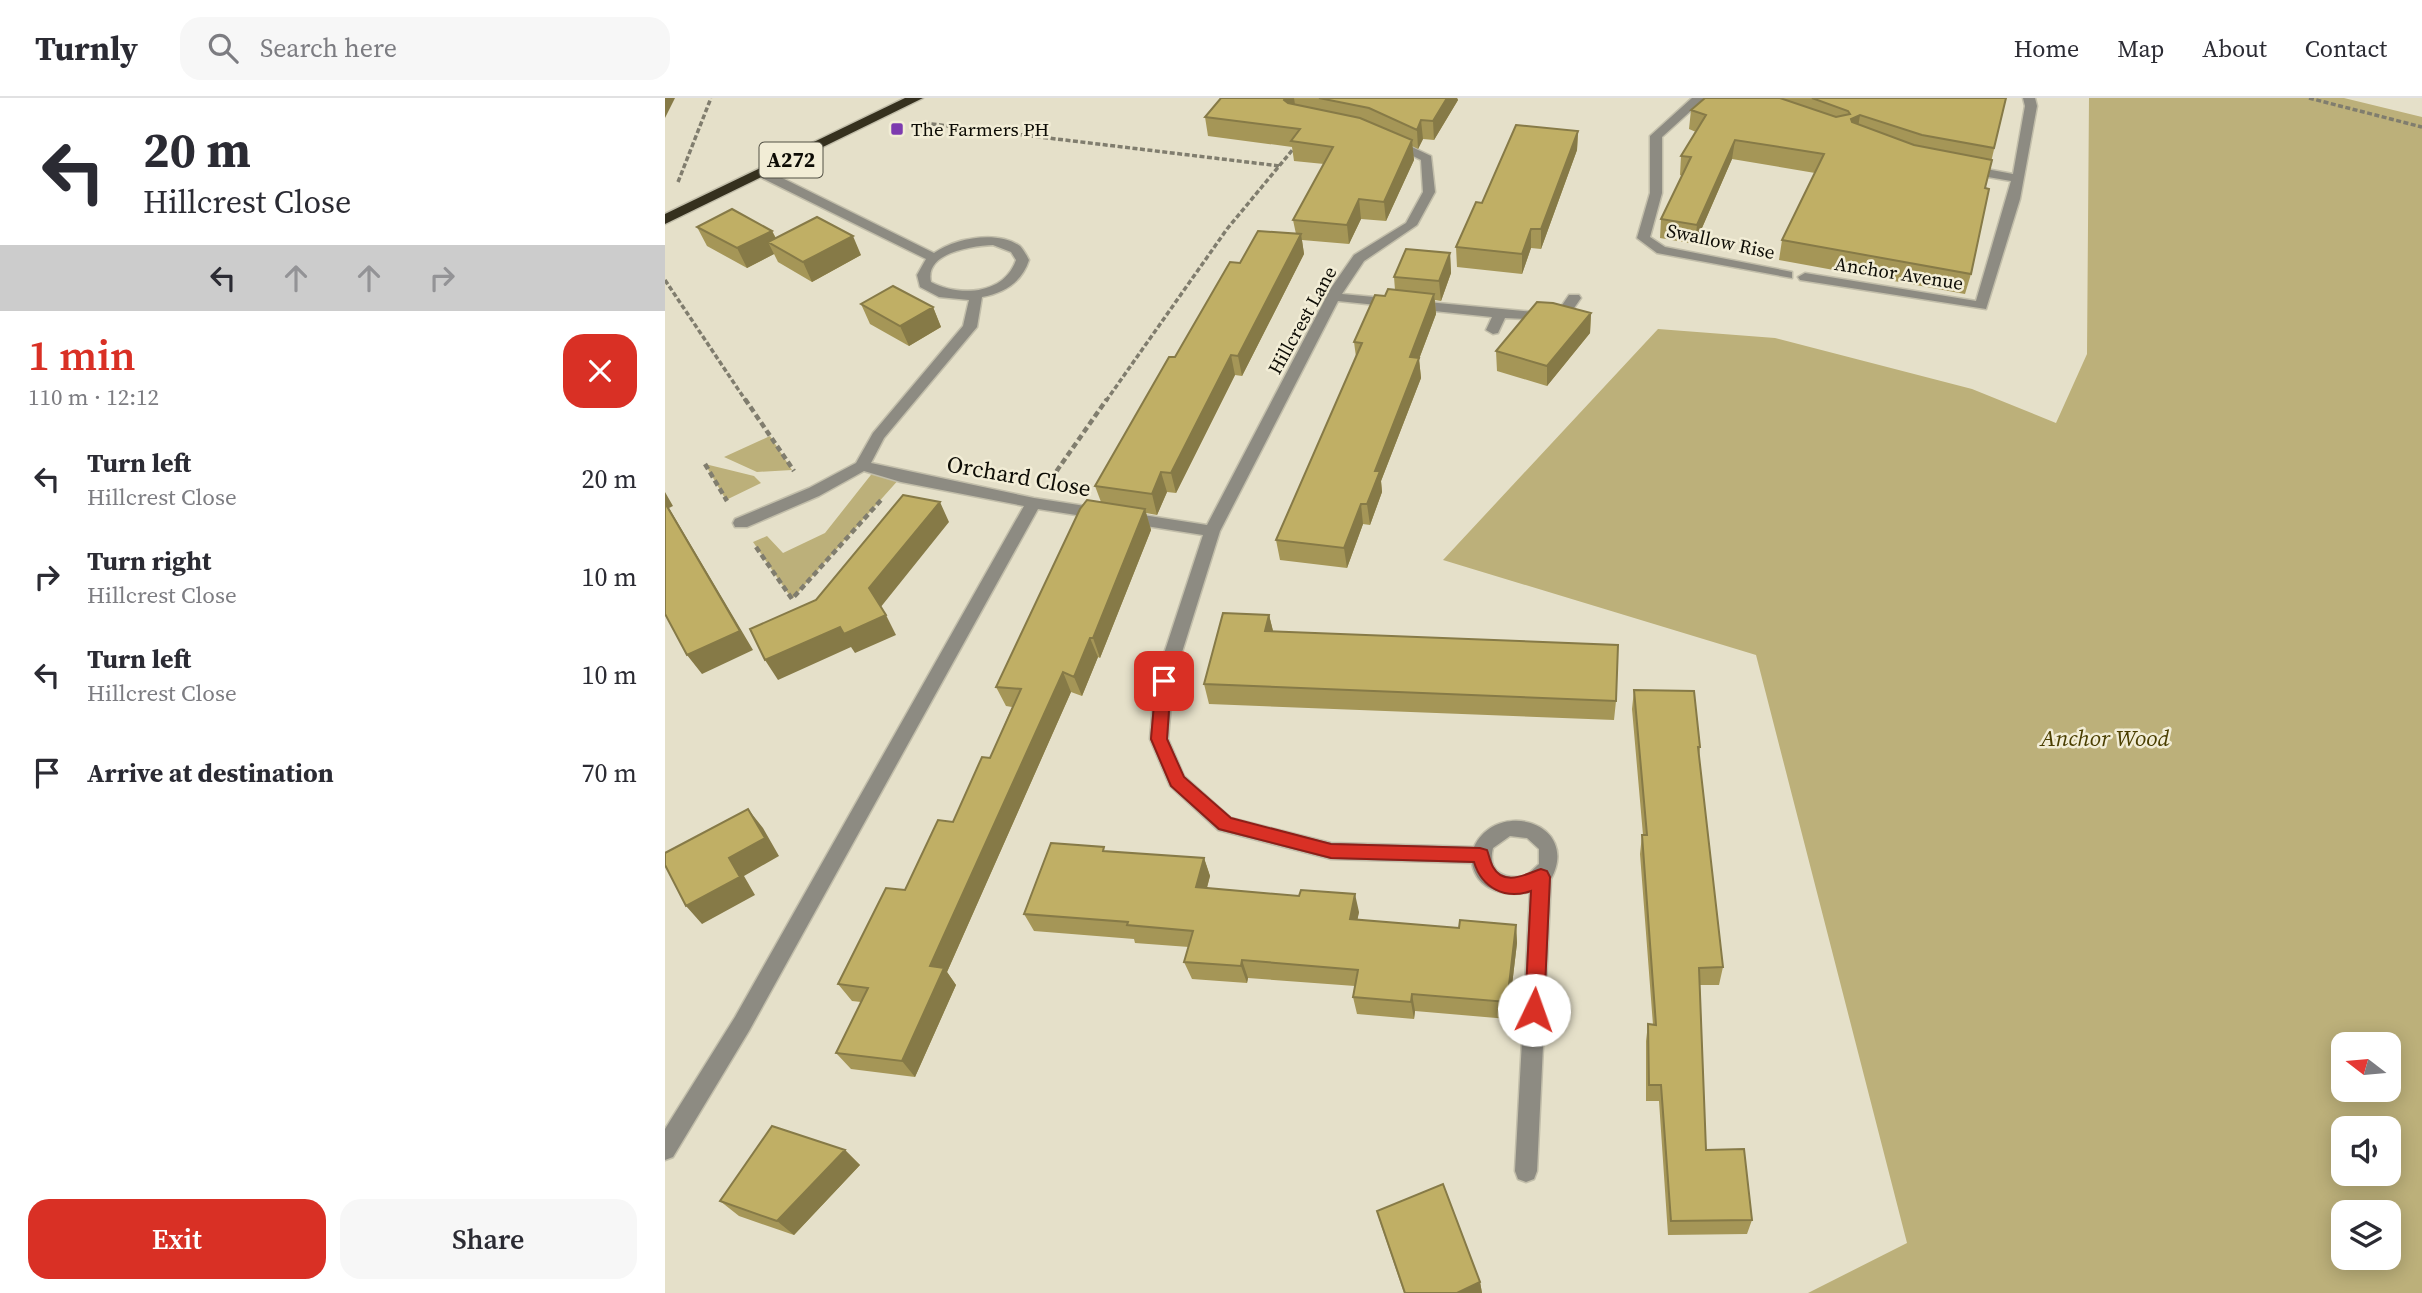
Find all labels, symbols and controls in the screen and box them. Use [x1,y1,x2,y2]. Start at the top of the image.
search box [180,17,670,80]
text: Turnly [35,26,138,71]
icon: search [204,29,242,67]
text: Search here [260,30,397,66]
text: Home [2014,32,2079,65]
text: Map [2117,32,2164,65]
text: About [2202,32,2267,65]
text: Contact [2305,32,2387,65]
text: 20 m [143,116,251,183]
place label: The Farmers PH [911,116,1049,142]
marker: The Farmers PH [889,121,905,137]
icon: left [28,126,119,217]
road number: A272 [759,142,823,178]
text: Hillcrest Close [143,180,351,224]
street label: Swallow Rise [1665,217,1777,265]
street label: Anchor Avenue [1833,250,1965,296]
icon: left [204,259,242,297]
icon: ahead [277,259,315,297]
icon: ahead [350,259,388,297]
icon: right [423,259,461,297]
street label: Hillcrest Lane [1262,261,1342,379]
text: 1 min [28,326,136,384]
button: close [563,334,637,408]
text: 110 m · 12:12 [28,381,159,413]
text: Turn left [87,445,191,481]
street label: Orchard Close [944,448,1094,504]
icon: left [28,460,66,498]
text: 20 m [582,461,637,497]
text: Hillcrest Close [87,481,237,513]
text: Turn right [87,543,211,579]
icon: right [28,558,66,596]
text: 10 m [582,559,637,595]
text: Hillcrest Close [87,579,237,611]
text: Turn left [87,641,191,677]
pin [1134,651,1194,711]
icon: left [28,656,66,694]
text: 10 m [582,657,637,693]
icon: arrive [1145,662,1183,700]
text: Hillcrest Close [87,677,237,709]
park label: Anchor Wood [2038,722,2170,754]
icon: arrive [28,754,66,792]
text: Arrive at destination [87,755,334,791]
text: 70 m [582,755,637,791]
position arrow [1497,973,1571,1047]
north arrow [2331,1032,2401,1102]
map controls [2331,1032,2401,1270]
button: sound [2331,1116,2401,1186]
button: Exit [28,1199,326,1279]
button: Share [340,1199,637,1279]
button: layers [2331,1200,2401,1270]

